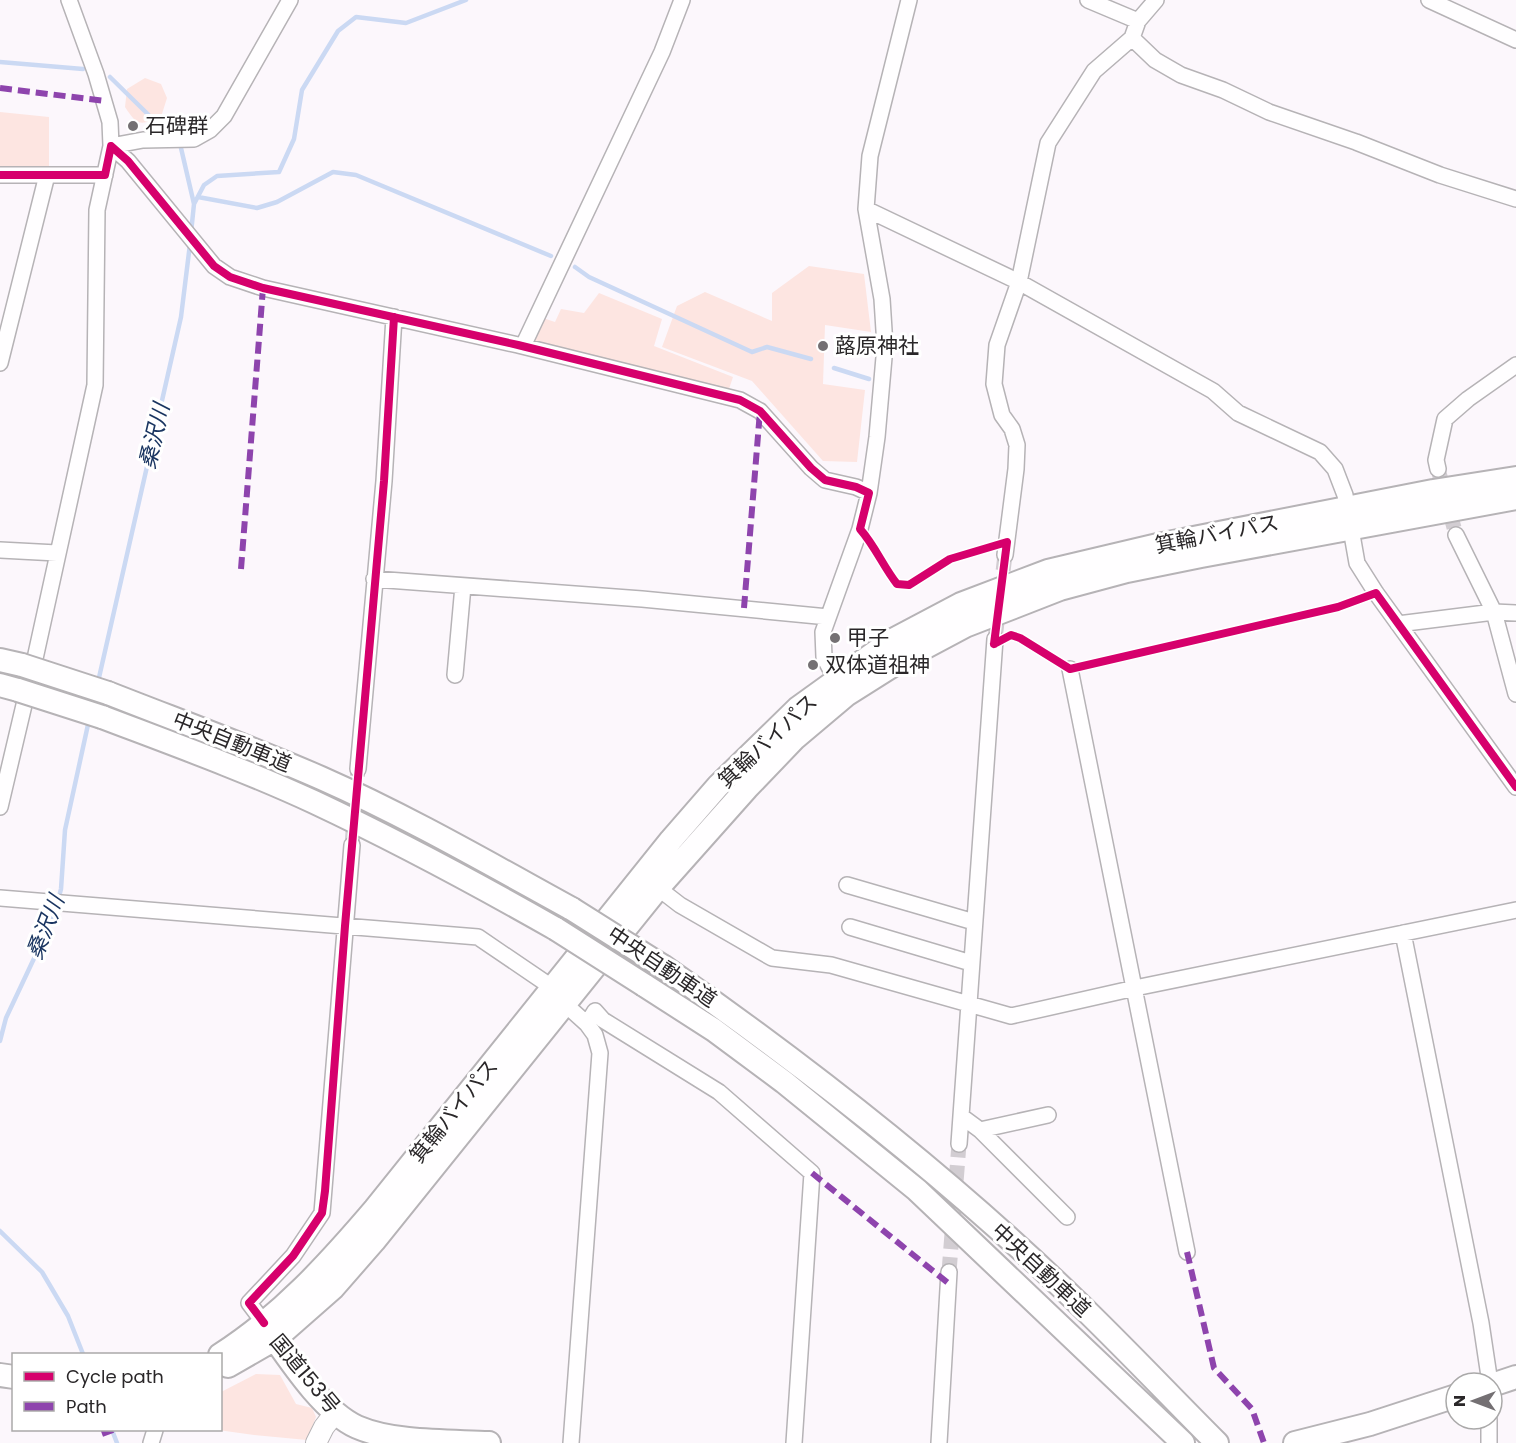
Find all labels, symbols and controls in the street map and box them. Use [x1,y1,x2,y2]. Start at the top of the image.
place label: 石碑群 [145,111,208,140]
marker: 石碑群 [126,119,140,133]
place label: 蕗原神社 [835,331,919,360]
marker: 蕗原神社 [816,339,830,353]
water label: 桑沢川 [132,399,177,472]
street label: 箕輪バイパス [1152,507,1281,560]
place label: 甲子 [847,623,889,652]
marker: 甲子 [828,631,842,645]
place label: 双体道祖神 [825,650,930,679]
marker: 双体道祖神 [806,658,820,672]
street label: 箕輪バイパス [712,687,823,794]
street label: 中央自動車道 [168,704,296,779]
water label: 桑沢川 [19,889,72,964]
street label: 中央自動車道 [602,919,723,1014]
street label: 箕輪バイパス [403,1053,504,1169]
street label: 中央自動車道 [985,1216,1097,1323]
street label: 国道153号 [264,1328,347,1419]
legend [12,1353,222,1431]
text: Cycle path [66,1364,164,1389]
north arrow [1444,1371,1504,1431]
text: Path [66,1394,107,1419]
text: N [1448,1395,1471,1407]

